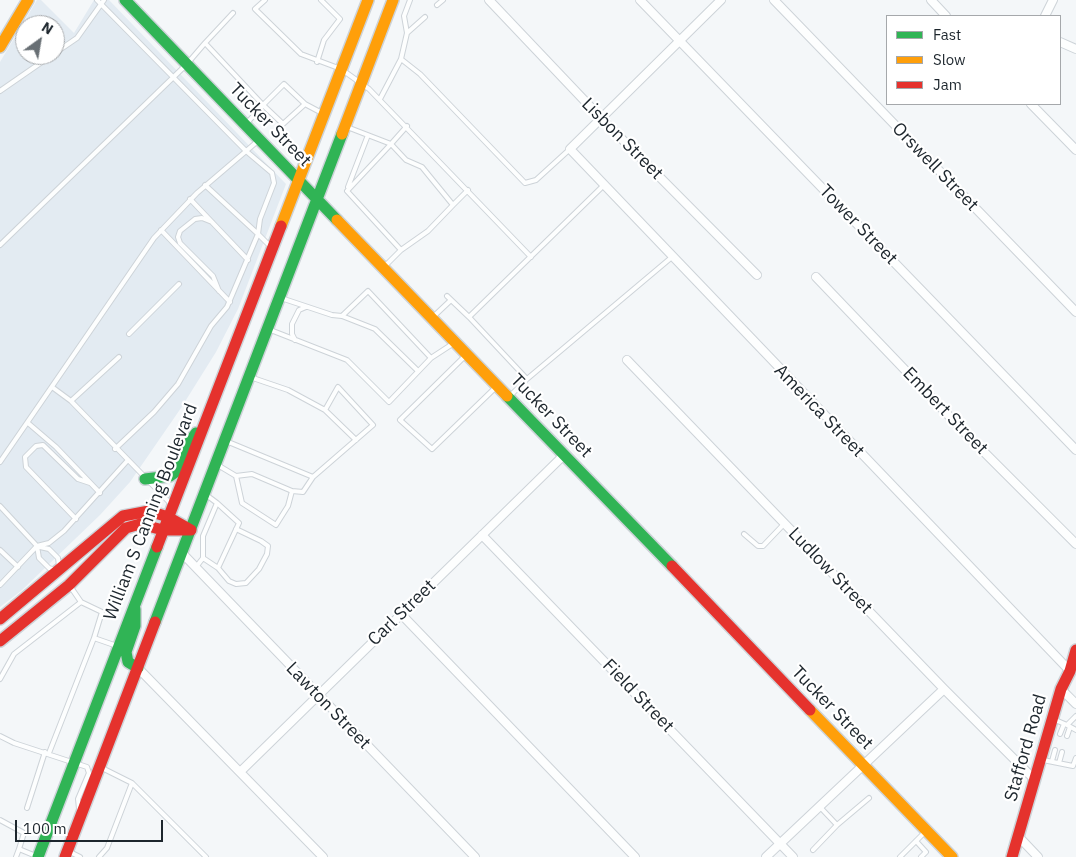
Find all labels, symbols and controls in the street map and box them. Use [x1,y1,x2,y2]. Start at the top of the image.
north arrow [15,15,65,65]
legend [886,15,1061,105]
text: N [38,18,56,38]
text: Fast [933,25,961,44]
text: Slow [933,50,966,69]
text: Jam [933,75,962,94]
street label: Tucker Street [225,79,315,171]
street label: Lisbon Street [577,94,667,184]
street label: Orswell Street [887,118,983,216]
street label: Tower Street [814,180,902,270]
street label: America Street [769,360,869,462]
street label: Embert Street [898,363,992,459]
street label: Tucker Street [506,370,596,462]
street label: William S Canning Boulevard [100,400,202,624]
street label: Ludlow Street [783,523,877,619]
street label: Carl Street [364,575,440,651]
street label: Field Street [598,655,678,737]
street label: Lawton Street [281,658,375,754]
street label: Tucker Street [787,662,877,754]
street label: Stafford Road [1000,692,1052,804]
scale bar [18,810,165,842]
text: 100 m [23,819,67,838]

